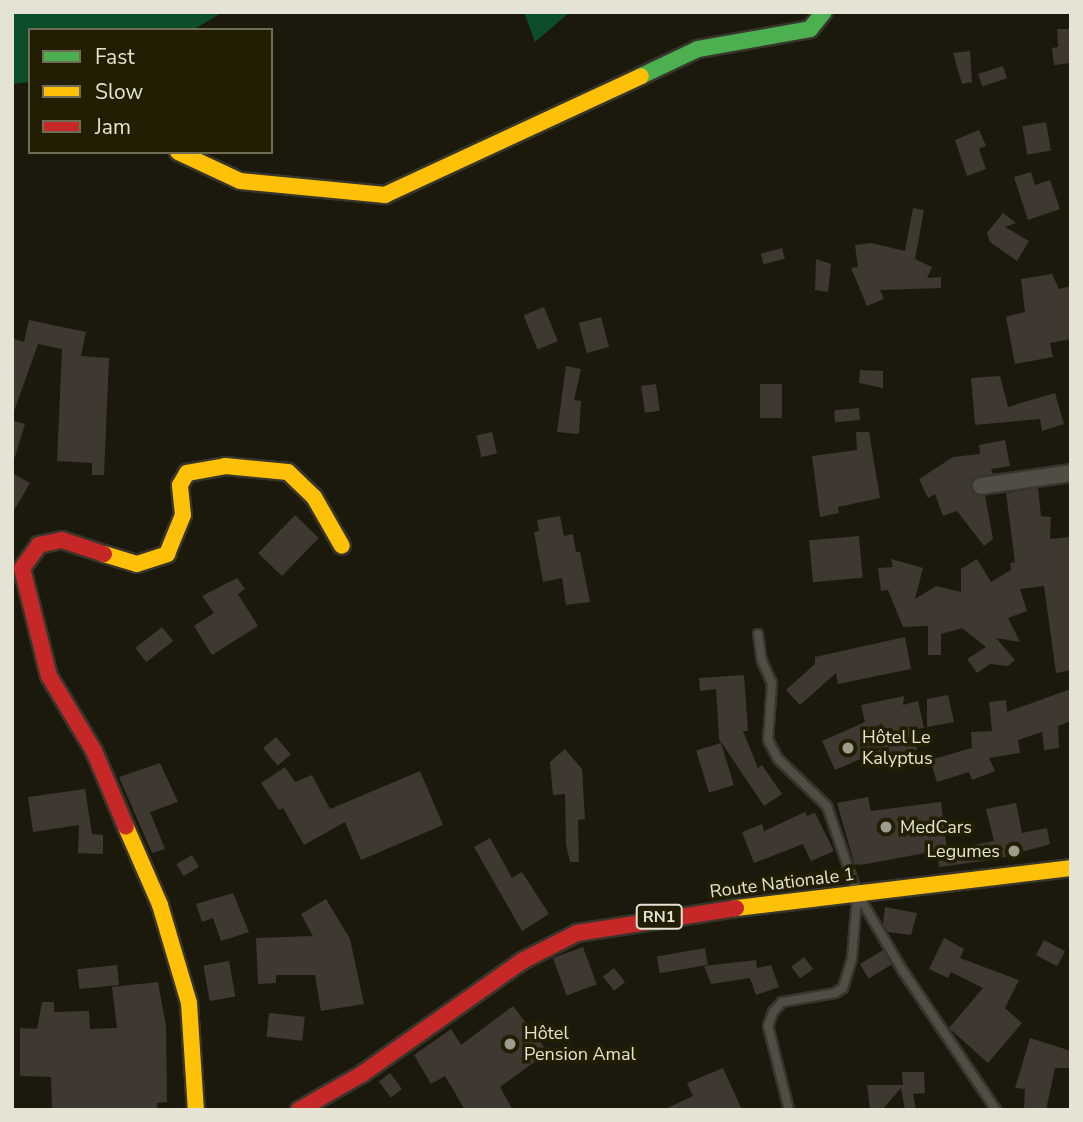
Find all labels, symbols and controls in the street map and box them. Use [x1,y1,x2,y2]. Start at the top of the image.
legend [28,28,273,154]
text: Fast [95,43,135,71]
text: Slow [95,78,143,106]
text: Jam [95,113,131,141]
place label: Hôtel Le Kalyptus [862,727,933,770]
marker: Hôtel Le Kalyptus [840,740,856,756]
place label: MedCars [900,816,972,838]
marker: MedCars [878,819,894,835]
place label: Legumes [926,840,1000,862]
marker: Legumes [1006,843,1022,859]
street label: Route Nationale 1 [708,863,856,903]
road number: RN1 [634,904,684,930]
place label: Hôtel Pension Amal [524,1023,636,1066]
marker: Hôtel Pension Amal [502,1036,518,1052]

